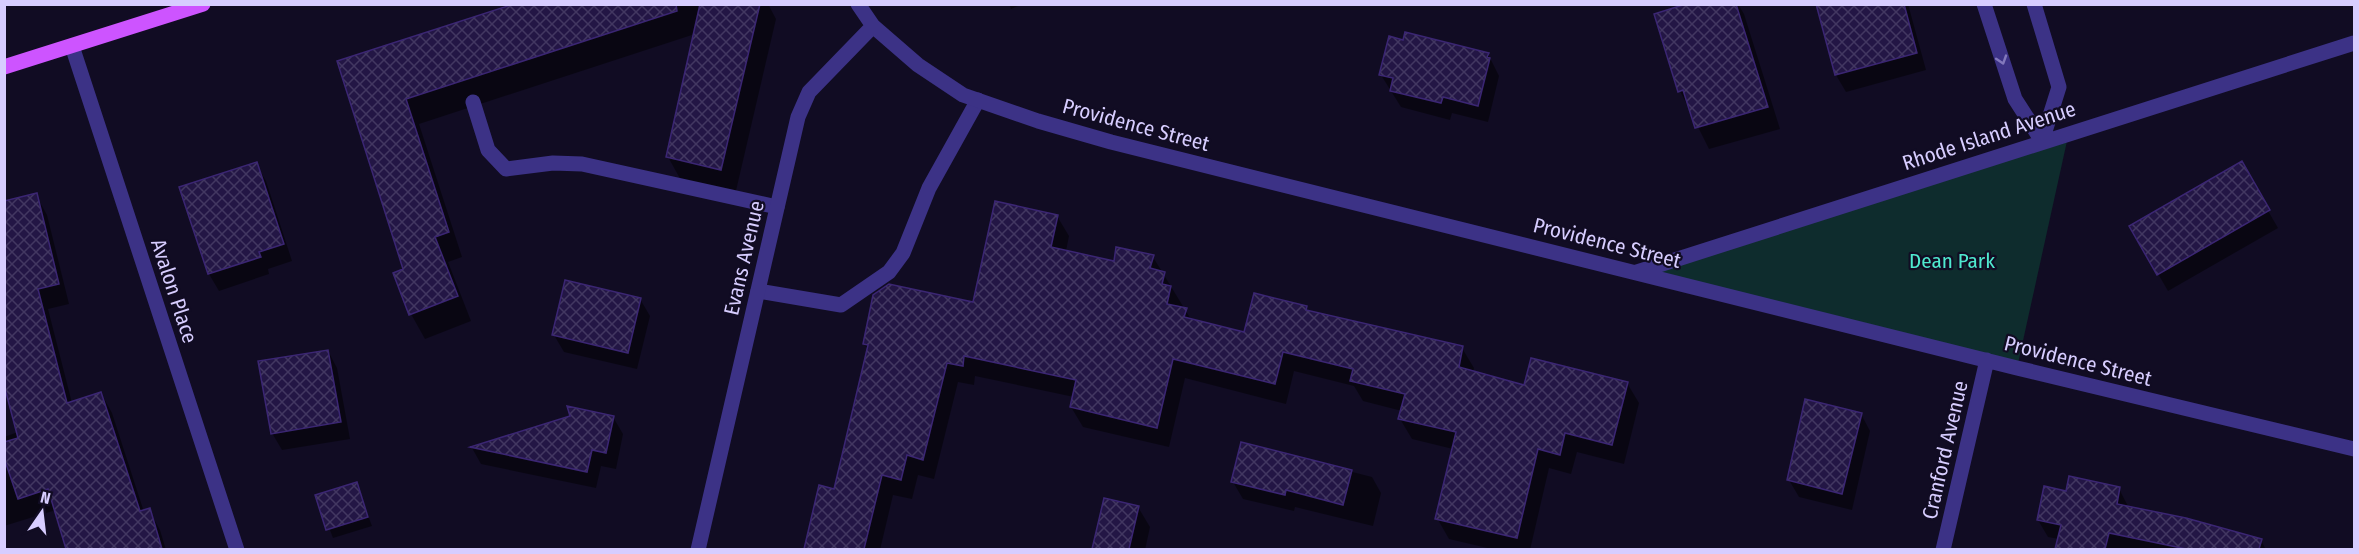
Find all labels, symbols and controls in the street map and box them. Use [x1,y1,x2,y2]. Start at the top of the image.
one-way arrow [1995,54,2008,65]
street label: Providence Street [1060,93,1212,157]
street label: Rhode Island Avenue [1899,96,2079,176]
street label: Evans Avenue [718,198,770,318]
street label: Providence Street [1531,212,1684,274]
street label: Avalon Place [145,236,203,346]
park label: Dean Park [1909,248,1995,274]
street label: Providence Street [2002,330,2155,392]
street label: Cranford Avenue [1916,378,1974,522]
north arrow [12,482,72,542]
text: N [39,488,52,508]

